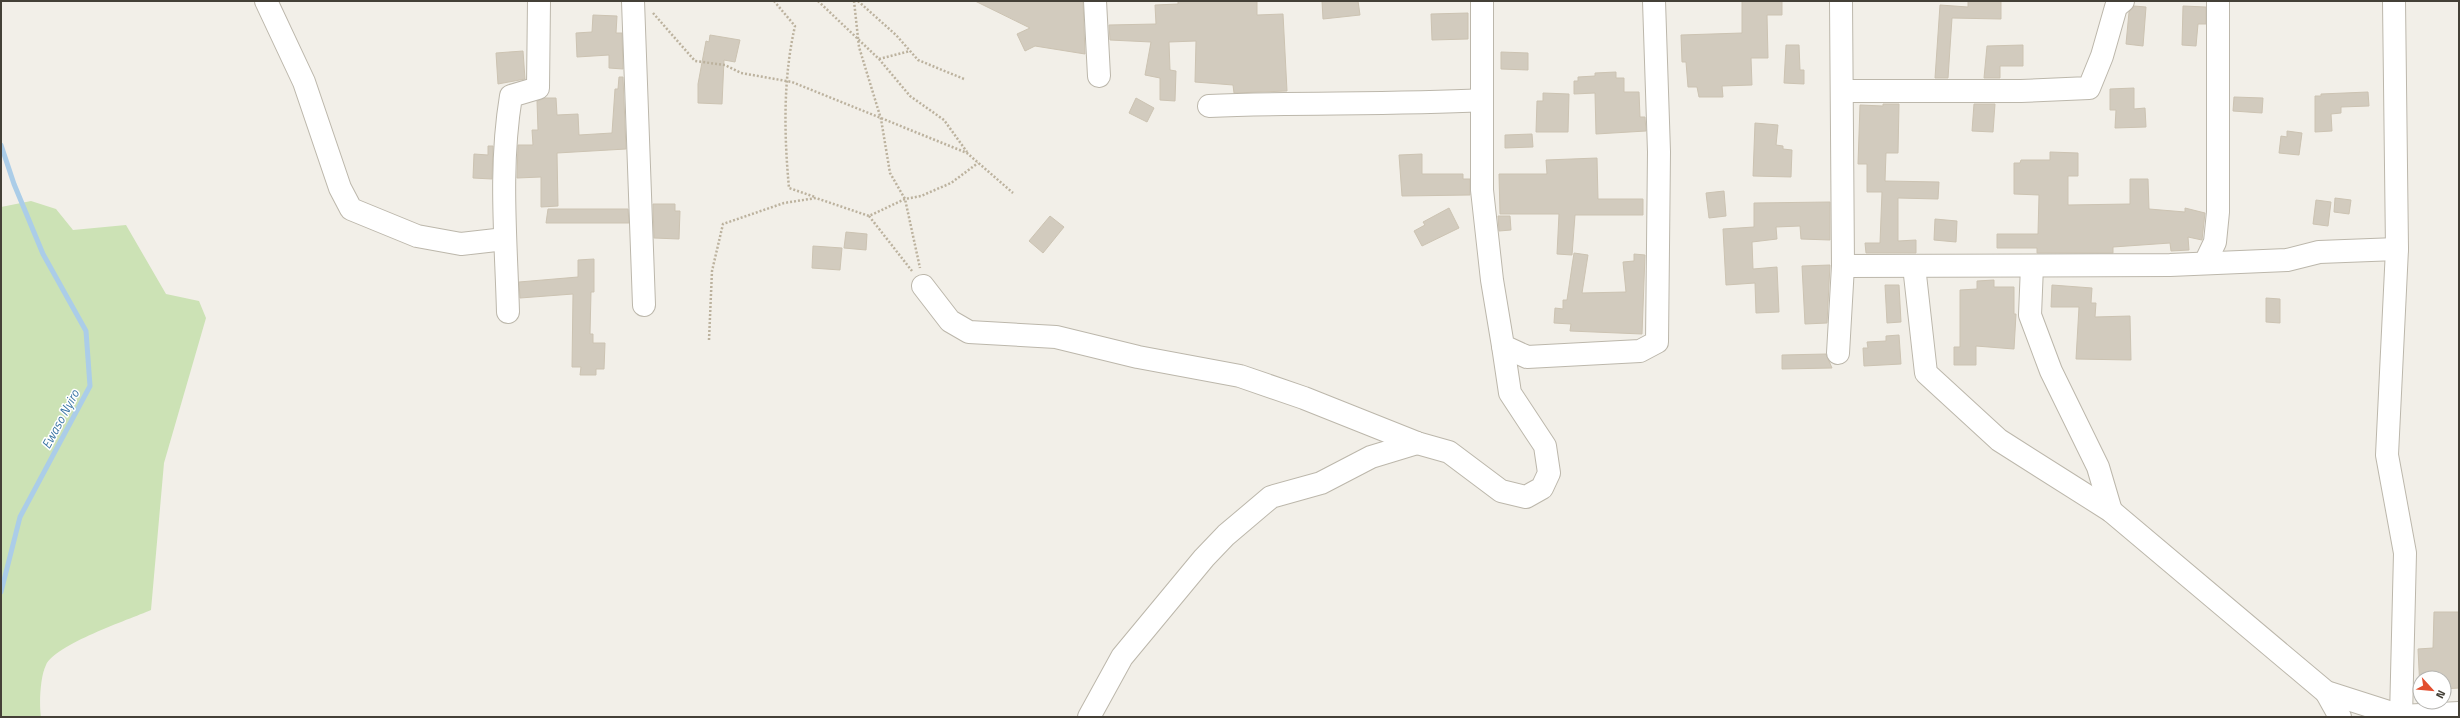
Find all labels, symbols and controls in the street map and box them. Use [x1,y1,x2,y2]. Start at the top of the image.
water label: Ewaso Nyiro [36,385,84,452]
north arrow [2412,670,2452,710]
text: N [2432,688,2450,702]

